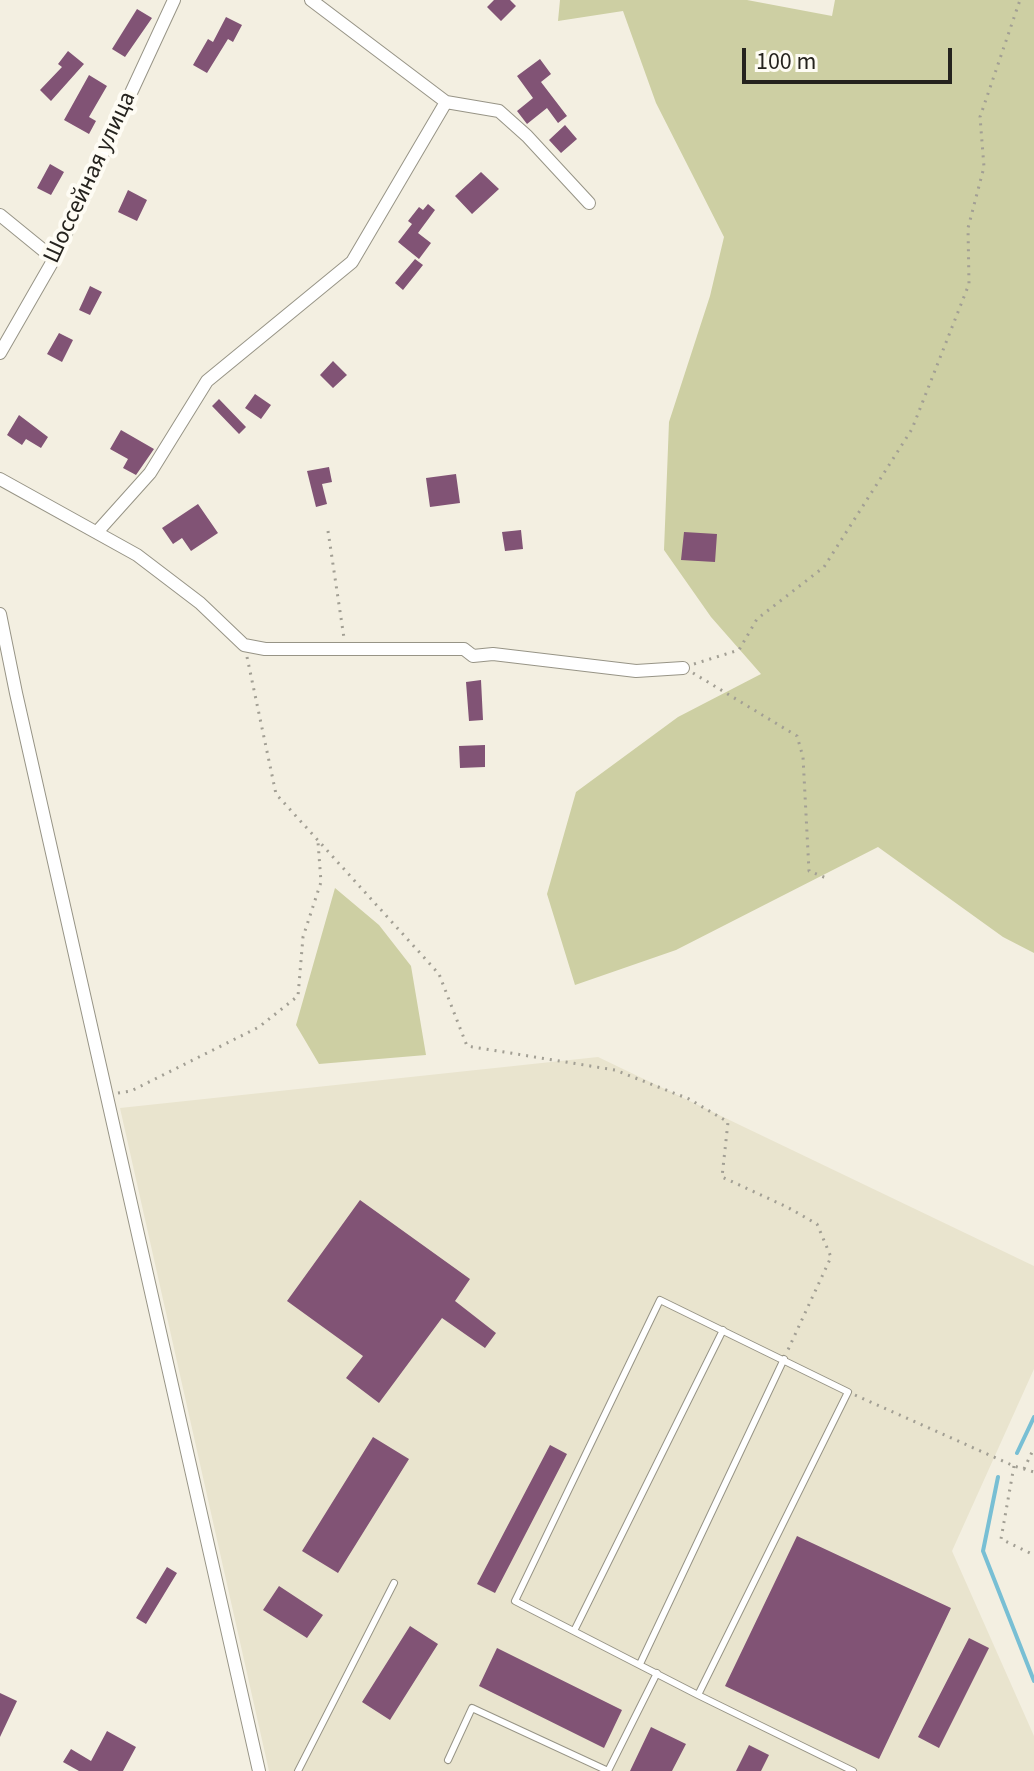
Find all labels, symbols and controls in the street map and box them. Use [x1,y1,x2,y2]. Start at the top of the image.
scale bar [746,32,956,82]
text: 100 m [756,44,816,79]
street label: Шоссейная улица [39,88,143,268]

